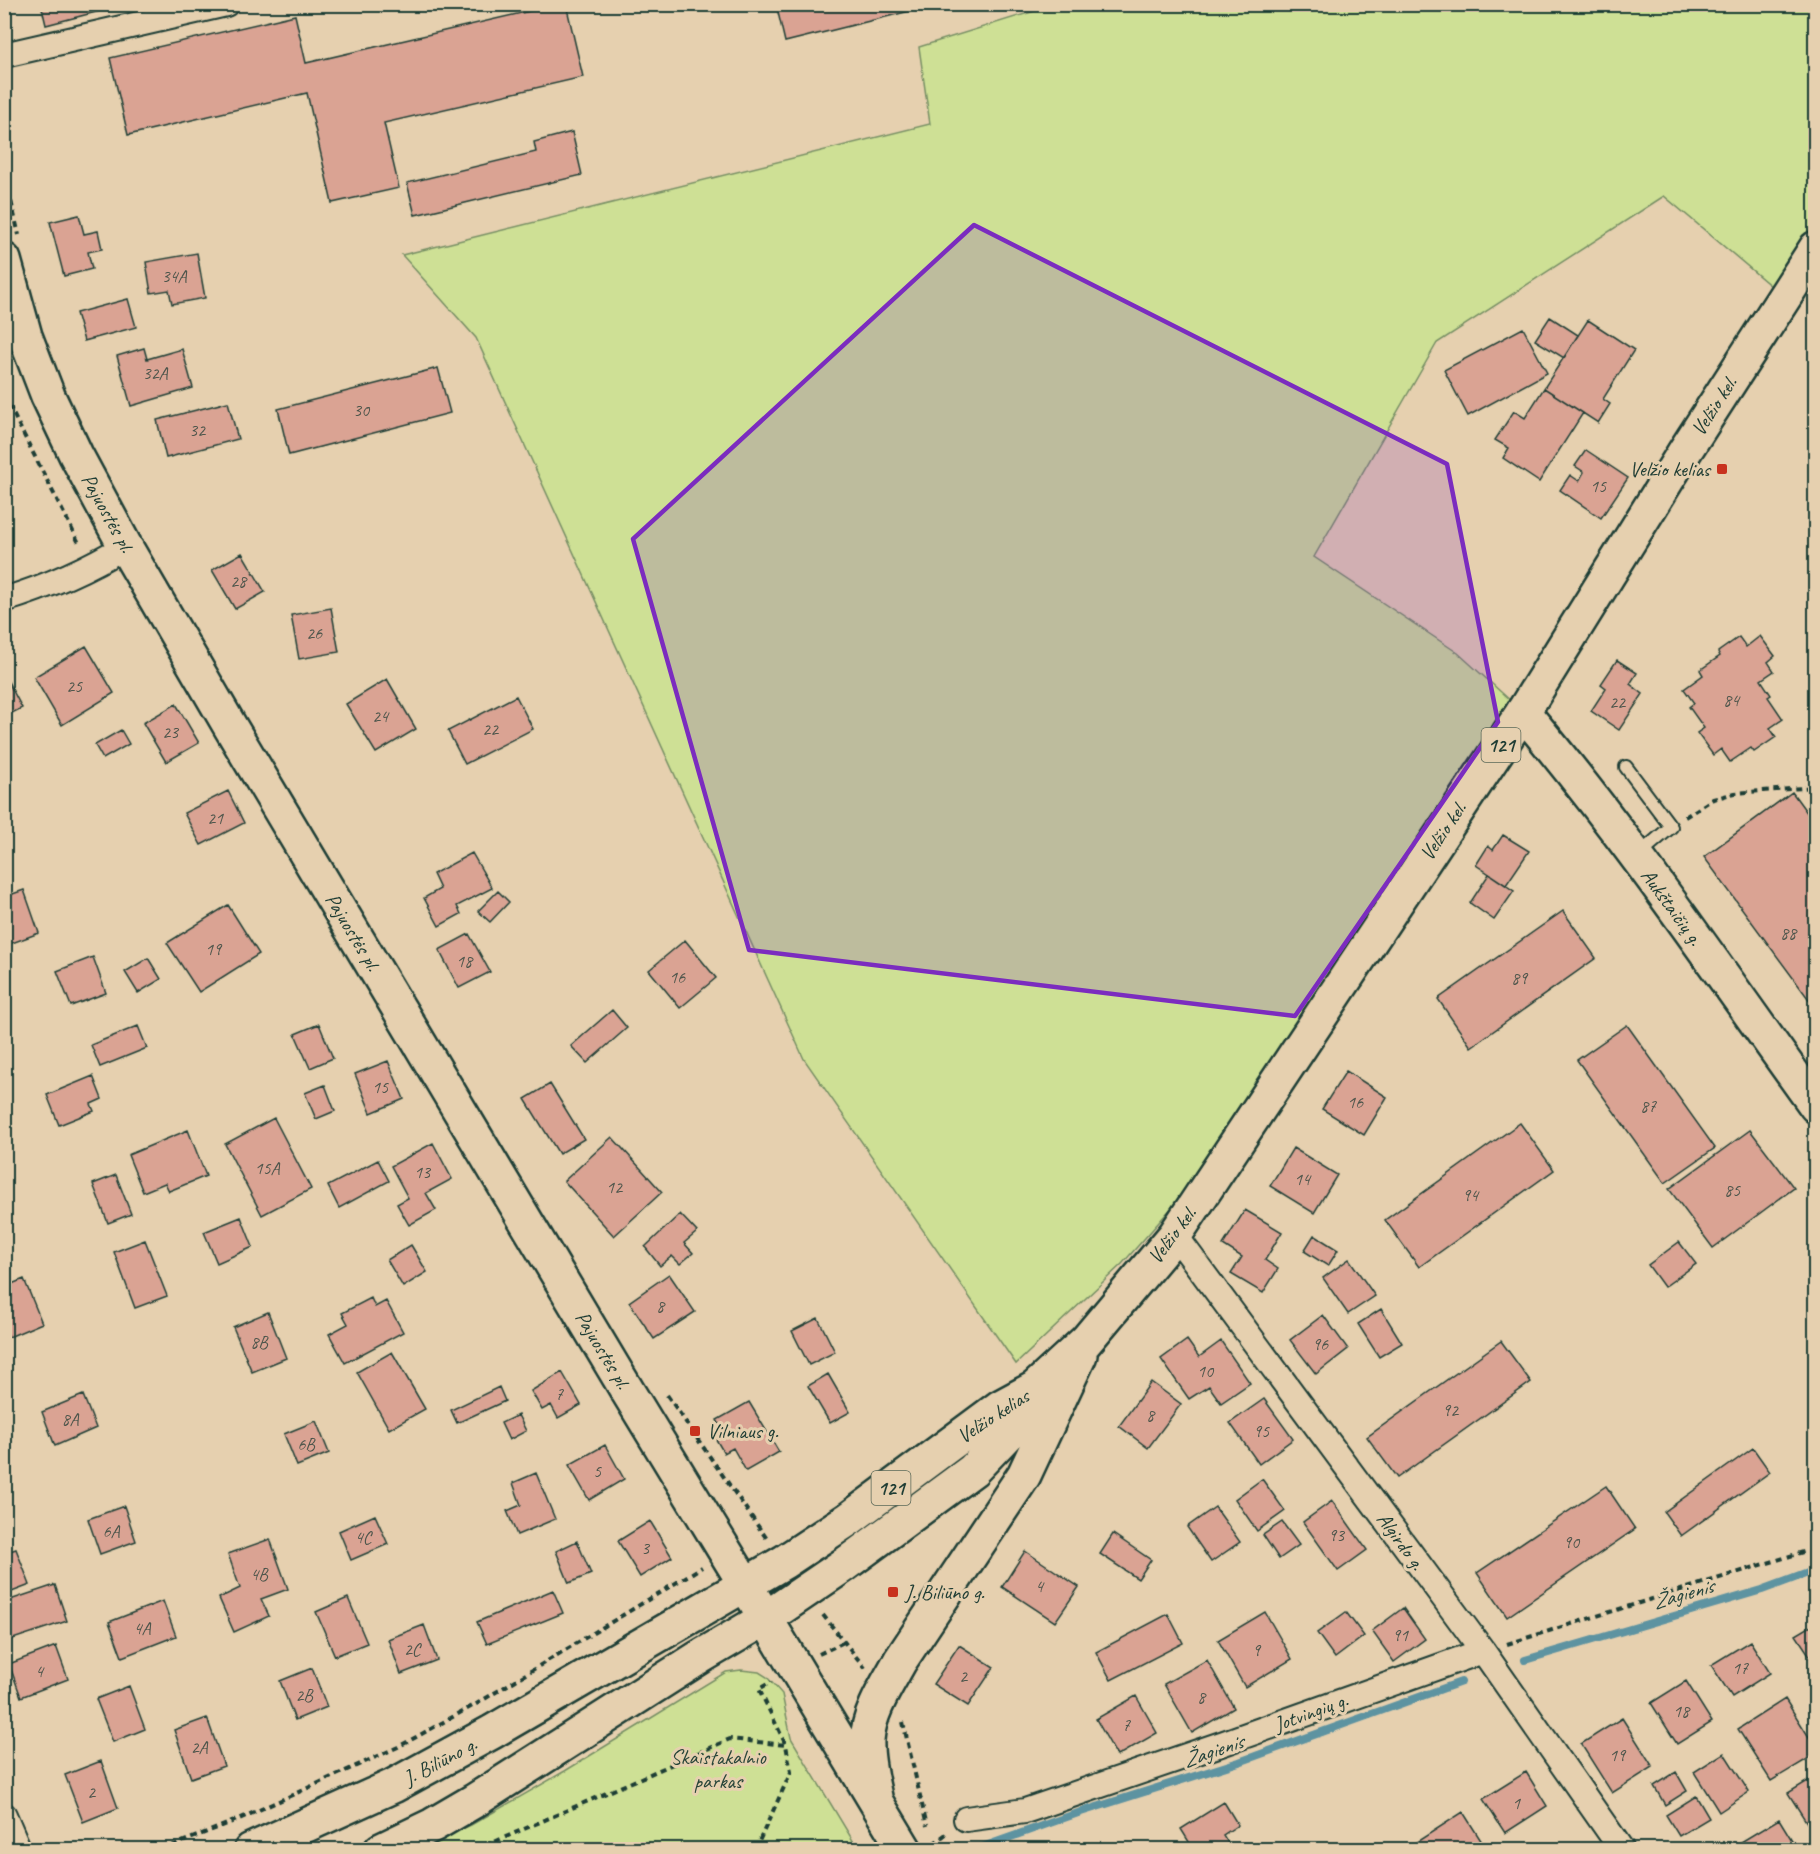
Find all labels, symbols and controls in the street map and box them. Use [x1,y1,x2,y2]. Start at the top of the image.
house number: 34A [161,265,188,287]
house number: 32A [142,362,169,384]
street label: Velžio kel. [1685,371,1743,441]
house number: 30 [353,399,371,421]
house number: 32 [189,419,207,441]
place label: Velžio kelias [1629,456,1712,482]
marker: Velžio kelias [1715,462,1729,476]
street label: Pajuostės pl. [76,469,141,558]
house number: 15 [1590,475,1607,497]
house number: 28 [230,570,248,592]
house number: 26 [306,622,323,644]
house number: 25 [66,675,83,697]
house number: 84 [1723,689,1741,711]
house number: 22 [1609,691,1627,713]
house number: 24 [372,705,390,727]
house number: 22 [482,718,500,740]
house number: 23 [162,721,180,743]
road number: 121 [1482,728,1520,762]
street label: Velžio kel. [1414,796,1473,865]
house number: 21 [207,807,224,829]
street label: Aukštaičių g. [1635,863,1709,951]
street label: Pajuostės pl. [320,888,387,976]
house number: 88 [1780,922,1798,944]
house number: 19 [205,938,223,960]
house number: 18 [456,950,474,972]
house number: 16 [669,966,686,988]
house number: 89 [1511,967,1529,989]
house number: 15 [372,1076,389,1098]
house number: 16 [1347,1091,1364,1113]
house number: 87 [1640,1095,1657,1117]
house number: 15A [254,1157,281,1179]
house number: 13 [414,1161,432,1183]
house number: 14 [1294,1168,1312,1190]
house number: 12 [606,1176,624,1198]
house number: 85 [1724,1179,1741,1201]
house number: 94 [1462,1184,1480,1206]
street label: Velžio kel. [1142,1200,1203,1269]
house number: 8 [656,1295,666,1317]
street label: Pajuostės pl. [570,1306,637,1394]
house number: 8B [250,1331,269,1353]
house number: 96 [1312,1333,1329,1355]
house number: 10 [1197,1360,1215,1382]
street label: Velžio kelias [952,1382,1036,1449]
house number: 7 [555,1383,564,1405]
house number: 92 [1442,1399,1460,1421]
house number: 8 [1146,1404,1156,1426]
house number: 8A [61,1408,80,1430]
place label: Vilniaus g. [707,1418,779,1444]
house number: 95 [1253,1420,1270,1442]
marker: Vilniaus g. [688,1424,702,1438]
house number: 6B [297,1433,316,1455]
house number: 5 [593,1460,602,1482]
road number: 121 [872,1471,910,1505]
street label: Algirdo g. [1371,1507,1431,1576]
house number: 6A [102,1520,121,1542]
house number: 93 [1328,1524,1346,1546]
house number: 4C [355,1526,374,1548]
house number: 90 [1563,1531,1581,1553]
house number: 3 [641,1537,651,1559]
house number: 4B [250,1563,269,1585]
water label: Žagienis [1649,1571,1720,1616]
house number: 4 [1035,1575,1045,1597]
place label: J. Biliūno g. [904,1579,985,1605]
marker: J. Biliūno g. [886,1585,900,1599]
house number: 4A [133,1617,152,1639]
house number: 91 [1392,1624,1409,1646]
house number: 2C [404,1638,423,1660]
house number: 9 [1252,1639,1262,1661]
house number: 17 [1732,1657,1749,1679]
house number: 4 [35,1660,45,1682]
house number: 2 [959,1665,969,1687]
house number: 2B [295,1684,314,1706]
house number: 8 [1197,1686,1207,1708]
street label: Jotvingių g. [1270,1686,1352,1738]
house number: 18 [1673,1700,1691,1722]
house number: 7 [1122,1714,1131,1736]
water label: Žagienis [1179,1727,1250,1774]
street label: J. Biliūno g. [398,1730,482,1792]
house number: 2A [190,1736,209,1758]
park label: Skaistakalnio parkas [670,1744,767,1794]
house number: 19 [1609,1744,1627,1766]
house number: 2 [87,1781,97,1803]
house number: 1 [1512,1792,1521,1814]

